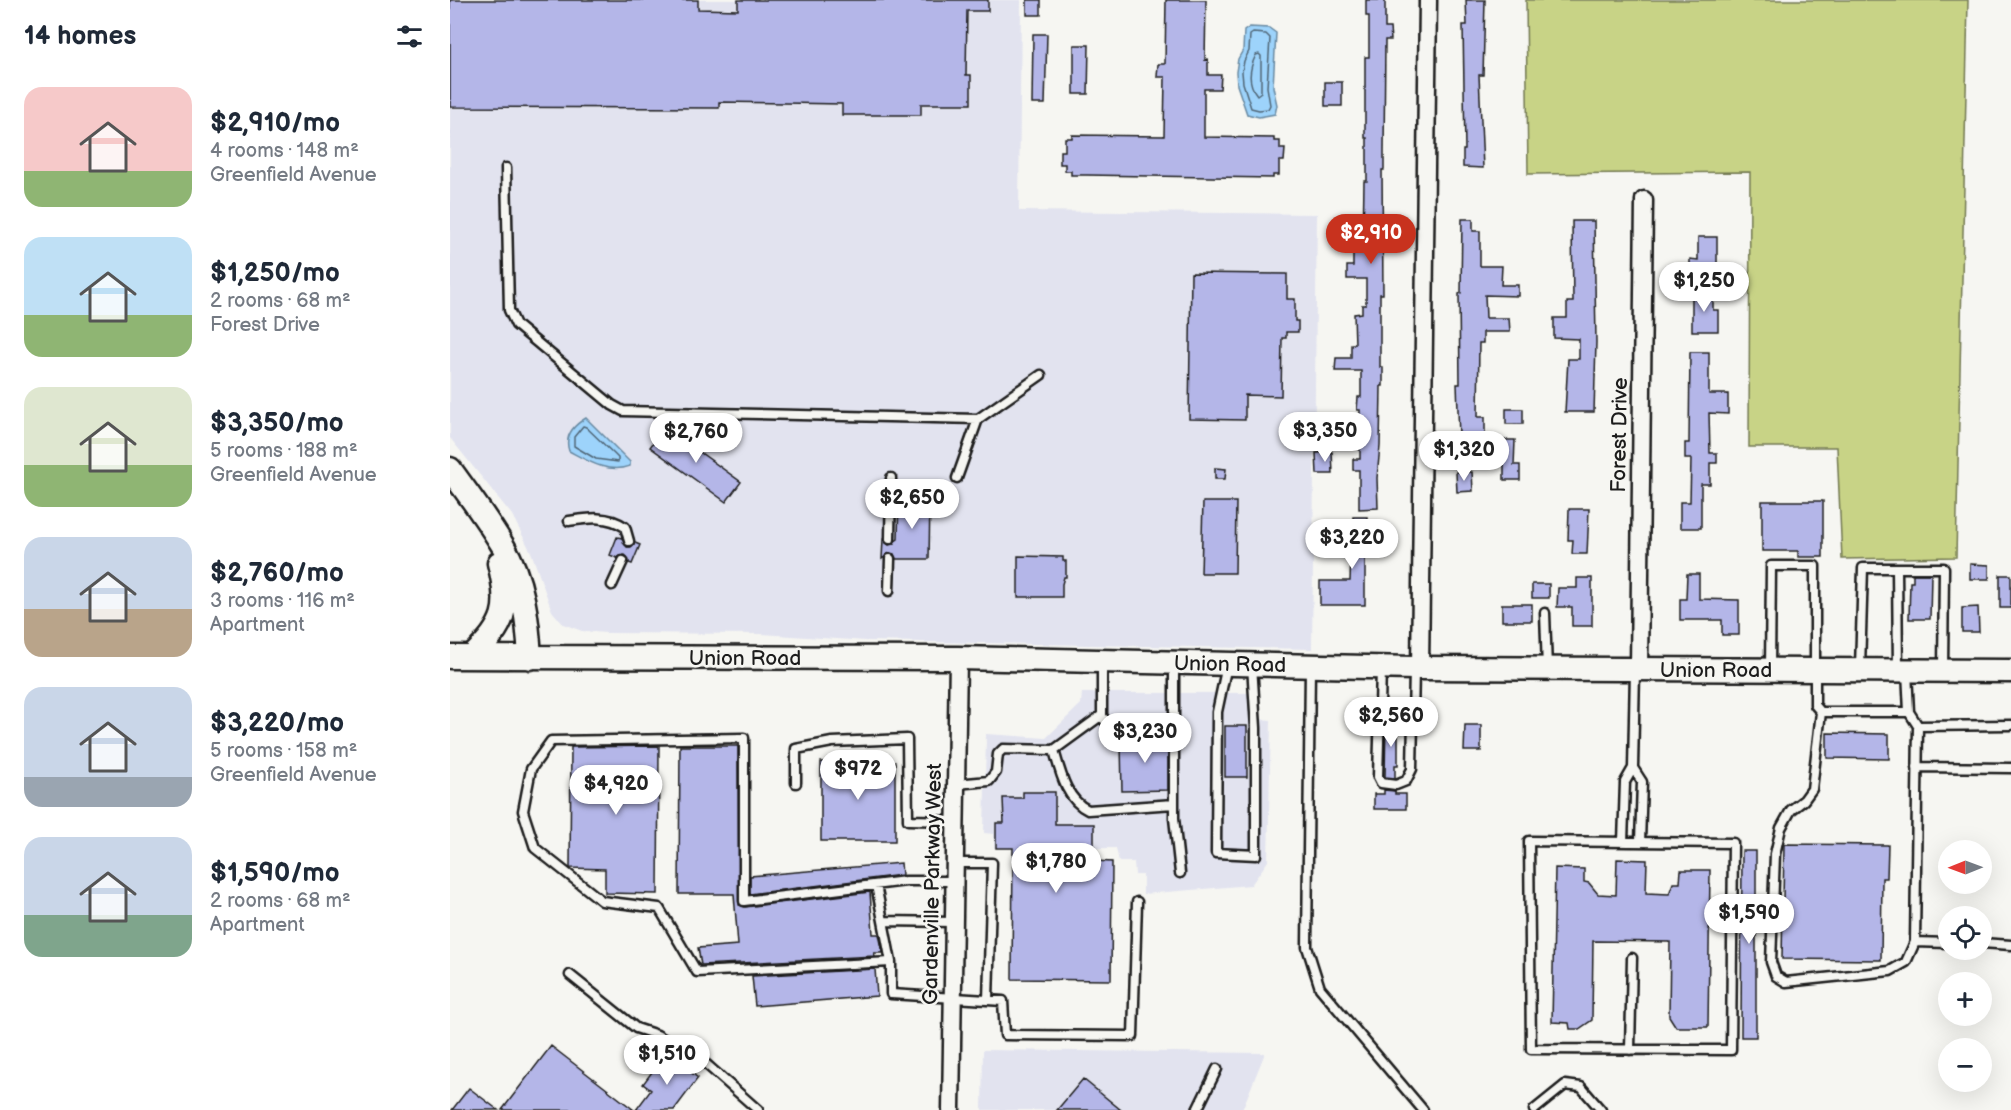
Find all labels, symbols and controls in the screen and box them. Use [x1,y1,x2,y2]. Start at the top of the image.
icon: filters [393,20,426,53]
text: 14 homes [24,21,136,52]
text: $2,910/mo [210,108,340,139]
icon: home [72,111,144,183]
text: 4 rooms · 148 m² [210,139,359,163]
text: Greenfield Avenue [210,163,377,187]
pin: $2,910 [1322,214,1420,265]
text: $2,910 [1340,221,1402,245]
text: $1,250/mo [210,258,340,289]
icon: home [72,261,144,333]
pin: $1,250 [1655,262,1753,313]
text: $1,250 [1673,269,1735,293]
text: 2 rooms · 68 m² [210,289,351,313]
text: Forest Drive [210,313,320,337]
street label: Forest Drive [1606,377,1633,493]
text: $3,350/mo [210,408,344,439]
icon: home [72,411,144,483]
pin: $3,350 [1276,412,1374,463]
pin: $2,760 [647,413,745,464]
text: $3,350 [1293,419,1357,443]
text: $2,760 [663,420,729,444]
pin: $1,320 [1415,431,1513,482]
text: $1,320 [1433,438,1495,462]
text: 5 rooms · 188 m² [210,439,358,463]
text: Greenfield Avenue [210,463,377,487]
pin: $2,650 [863,479,961,530]
text: $2,650 [879,486,945,510]
pin: $3,220 [1303,519,1401,570]
text: $3,220 [1319,526,1385,550]
text: $2,760/mo [210,558,344,589]
icon: home [72,561,144,633]
text: 3 rooms · 116 m² [210,589,355,613]
text: Apartment [210,613,305,637]
street label: Union Road [689,646,801,671]
street label: Union Road [1174,651,1286,678]
street label: Union Road [1660,658,1772,683]
pin: $2,560 [1342,697,1440,748]
text: $2,560 [1358,704,1424,728]
text: $3,220/mo [210,708,344,739]
icon: home [72,711,144,783]
pin: $3,230 [1096,713,1194,764]
text: $3,230 [1113,720,1177,744]
text: 5 rooms · 158 m² [210,739,357,763]
pin: $972 [822,750,894,801]
text: $972 [834,757,882,781]
street label: Gardenville Parkway West [918,762,947,1005]
text: Greenfield Avenue [210,763,377,787]
pin: $4,920 [567,765,665,816]
text: $4,920 [583,772,649,796]
north arrow [1938,840,1992,894]
map controls [1938,840,1992,1092]
pin: $1,780 [1007,843,1105,894]
text: $1,780 [1025,850,1087,874]
text: $1,590/mo [210,858,339,889]
icon: home [72,861,144,933]
text: 2 rooms · 68 m² [210,889,351,913]
pin: $1,590 [1700,894,1798,945]
text: $1,590 [1718,901,1780,925]
button: locate [1938,906,1992,960]
text: Apartment [210,913,305,937]
button: + [1938,972,1992,1026]
pin: $1,510 [618,1035,716,1086]
button: − [1938,1038,1992,1092]
text: $1,510 [638,1042,696,1066]

